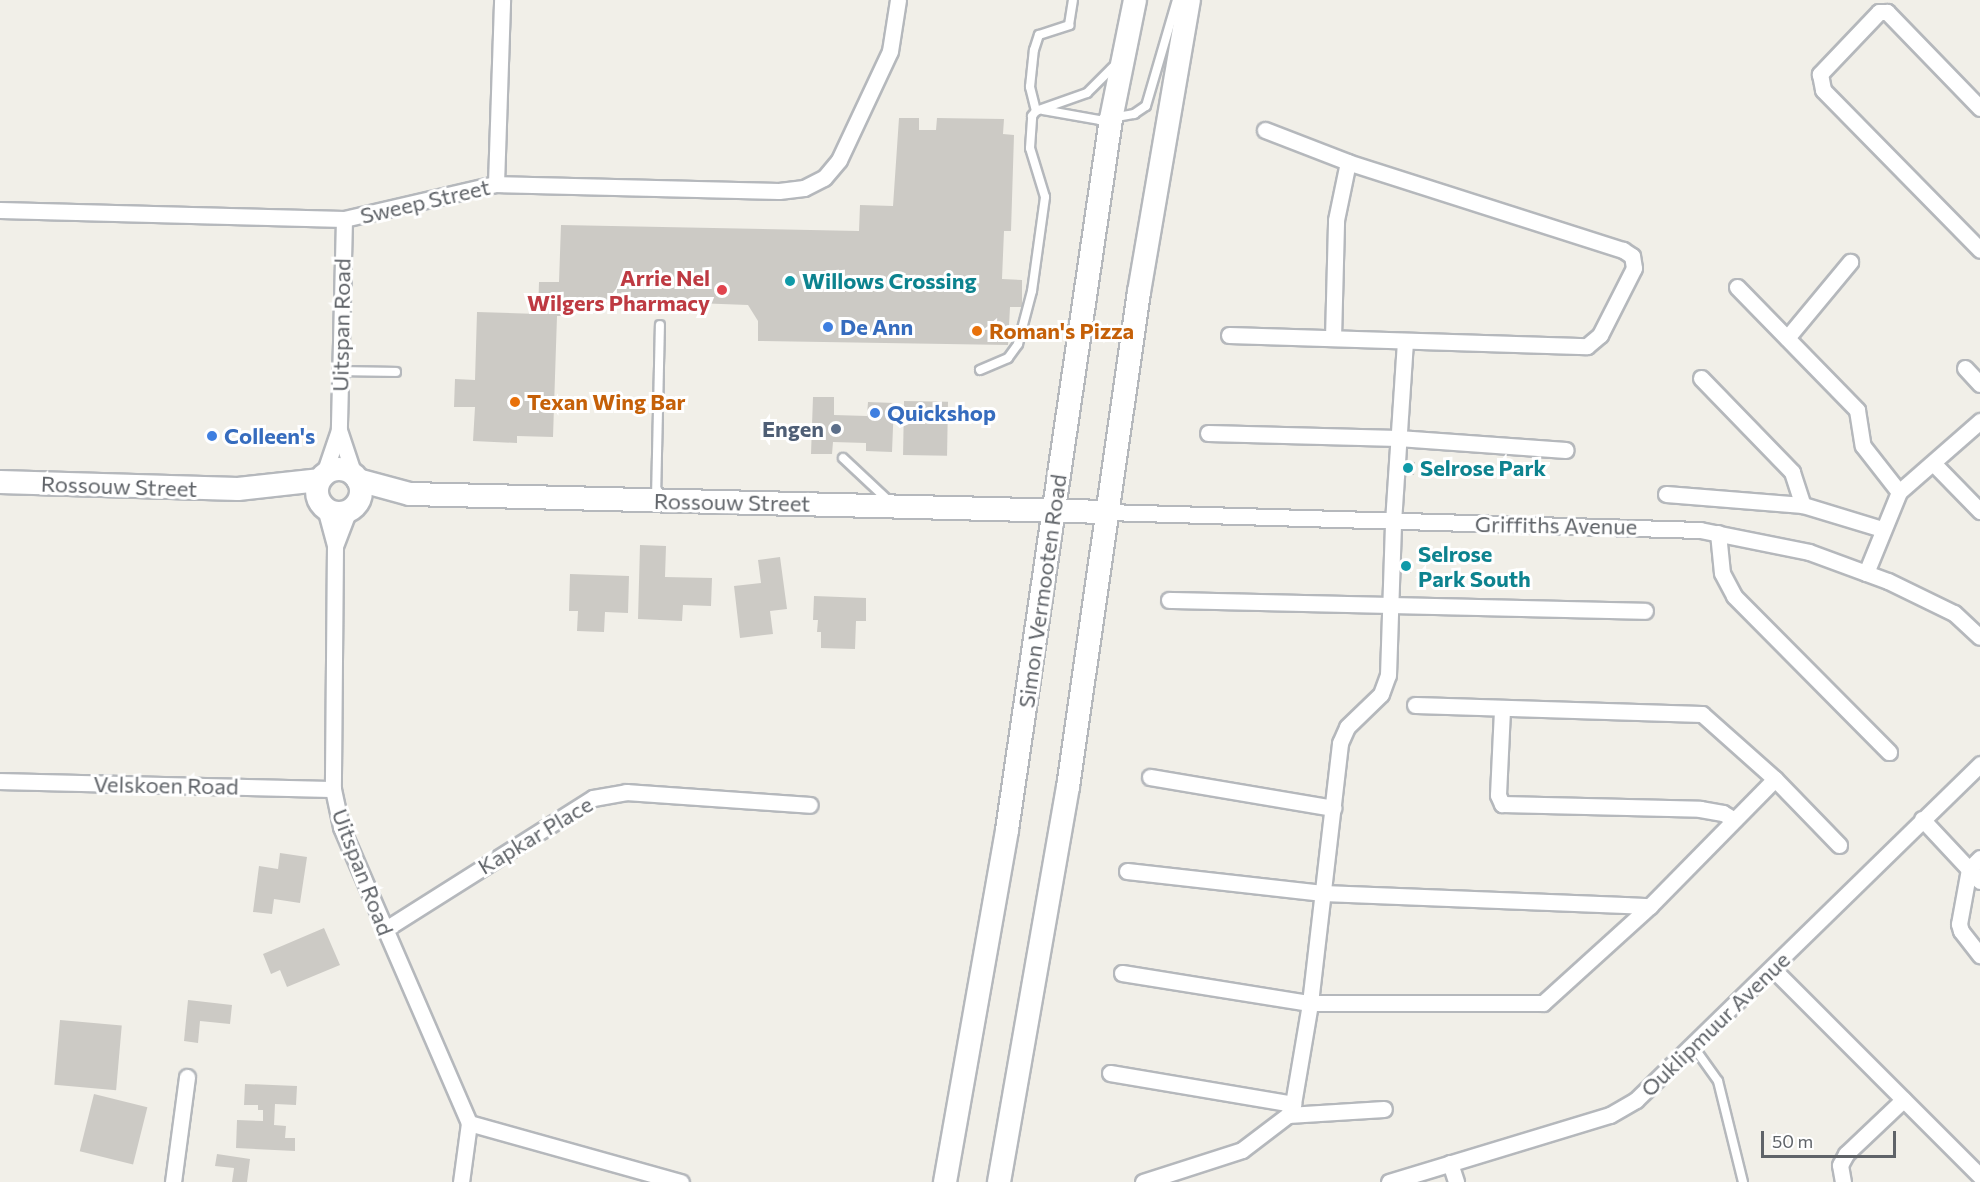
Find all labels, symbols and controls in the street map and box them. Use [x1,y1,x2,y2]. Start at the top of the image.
street label: Sweep Street [358,173,492,229]
street label: Uitspan Road [327,258,355,392]
place label: Arrie Nel Wilgers Pharmacy [527,264,710,316]
place label: Willows Crossing [802,268,977,294]
marker: Willows Crossing [783,274,797,288]
marker: Arrie Nel Wilgers Pharmacy [715,283,729,297]
place label: De Ann [840,314,913,340]
place label: Roman's Pizza [989,318,1134,344]
marker: De Ann [821,320,835,334]
marker: Roman's Pizza [970,324,984,338]
place label: Texan Wing Bar [527,389,686,415]
marker: Texan Wing Bar [508,395,522,409]
place label: Quickshop [887,400,996,426]
marker: Quickshop [868,406,882,420]
place label: Engen [762,416,824,442]
marker: Engen [829,422,843,436]
place label: Colleen's [224,423,315,449]
marker: Colleen's [205,429,219,443]
place label: Selrose Park [1420,455,1546,481]
marker: Selrose Park [1401,461,1415,475]
street label: Rossouw Street [40,470,198,502]
street label: Simon Vermooten Road [1013,472,1071,710]
street label: Rossouw Street [654,487,810,517]
street label: Griffiths Avenue [1475,510,1637,540]
place label: Selrose Park South [1418,540,1531,592]
marker: Selrose Park South [1399,559,1413,573]
street label: Velskoen Road [93,771,239,799]
street label: Kapkar Place [473,790,597,880]
street label: Uitspan Road [327,805,399,939]
street label: Ouklipmuur Avenue [1635,946,1795,1102]
scale bar [1764,1119,1899,1157]
text: 50 m [1772,1130,1813,1152]

